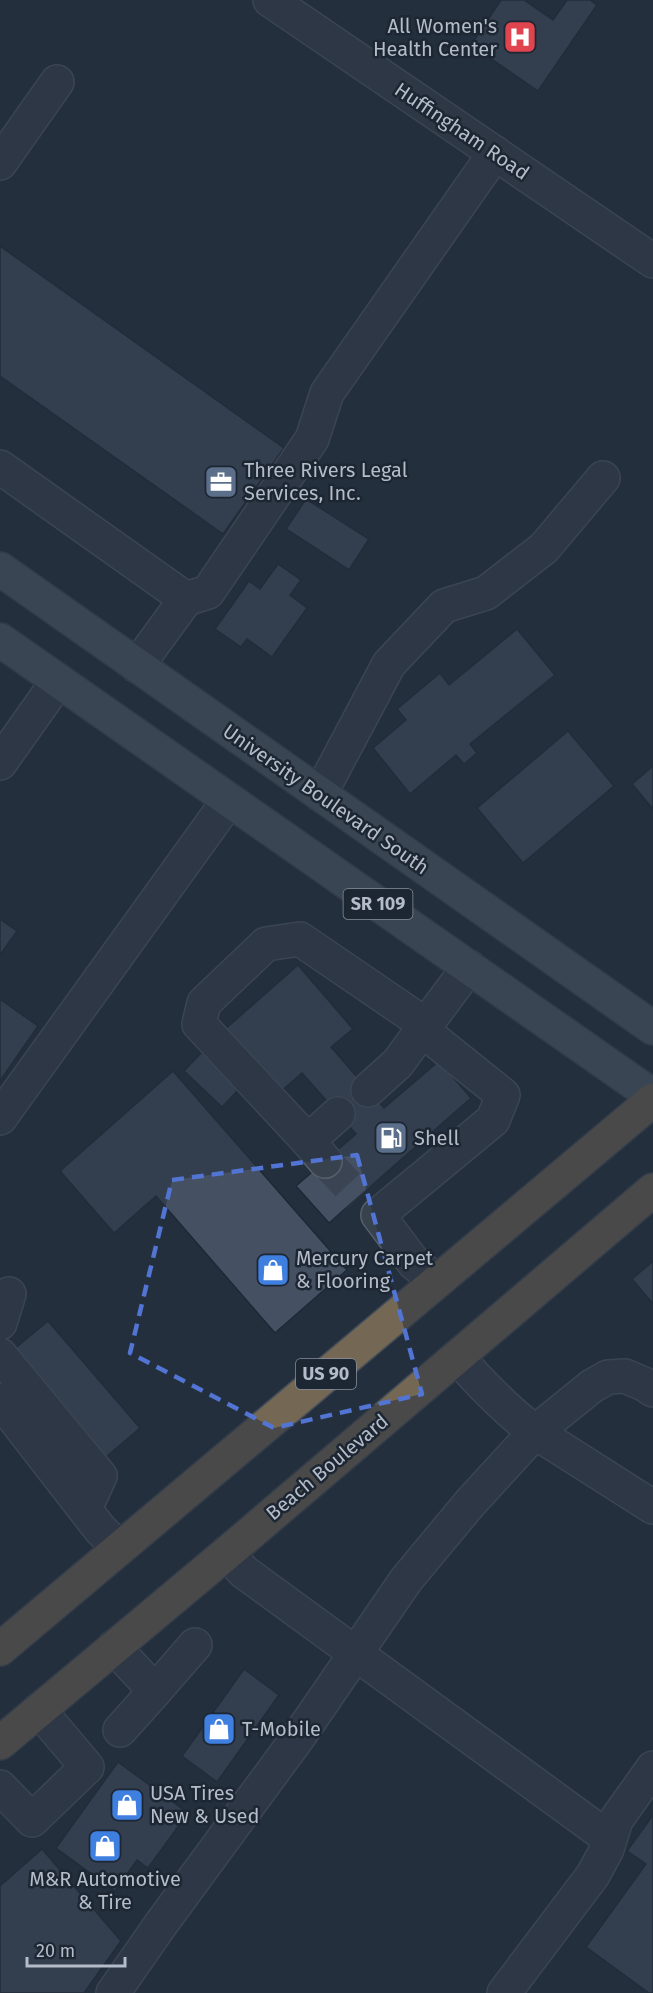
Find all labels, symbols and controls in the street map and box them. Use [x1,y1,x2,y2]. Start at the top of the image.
place label: All Women's Health Center [373,14,497,61]
hospital icon: All Women's Health Center [502,19,538,55]
street label: Huffingham Road [390,77,534,185]
place label: Three Rivers Legal Services, Inc. [244,458,408,505]
office icon: Three Rivers Legal Services, Inc. [203,464,239,500]
street label: University Boulevard South [218,719,434,879]
road number: SR 109 [344,889,412,919]
fuel station icon: Shell [373,1120,409,1156]
place label: Shell [414,1126,459,1150]
place label: Mercury Carpet & Flooring [296,1246,434,1293]
shop icon: Mercury Carpet & Flooring [255,1252,291,1288]
road number: US 90 [296,1359,356,1389]
street label: Beach Boulevard [261,1409,393,1525]
shop icon: T-Mobile [201,1711,237,1747]
place label: T-Mobile [242,1717,321,1741]
place label: USA Tires New & Used [150,1781,259,1828]
shop icon: USA Tires New & Used [109,1787,145,1823]
shop icon: M&R Automotive & Tire [87,1828,123,1864]
place label: M&R Automotive & Tire [29,1867,181,1914]
scale bar [27,1930,124,1968]
text: 20 m [36,1940,75,1962]

